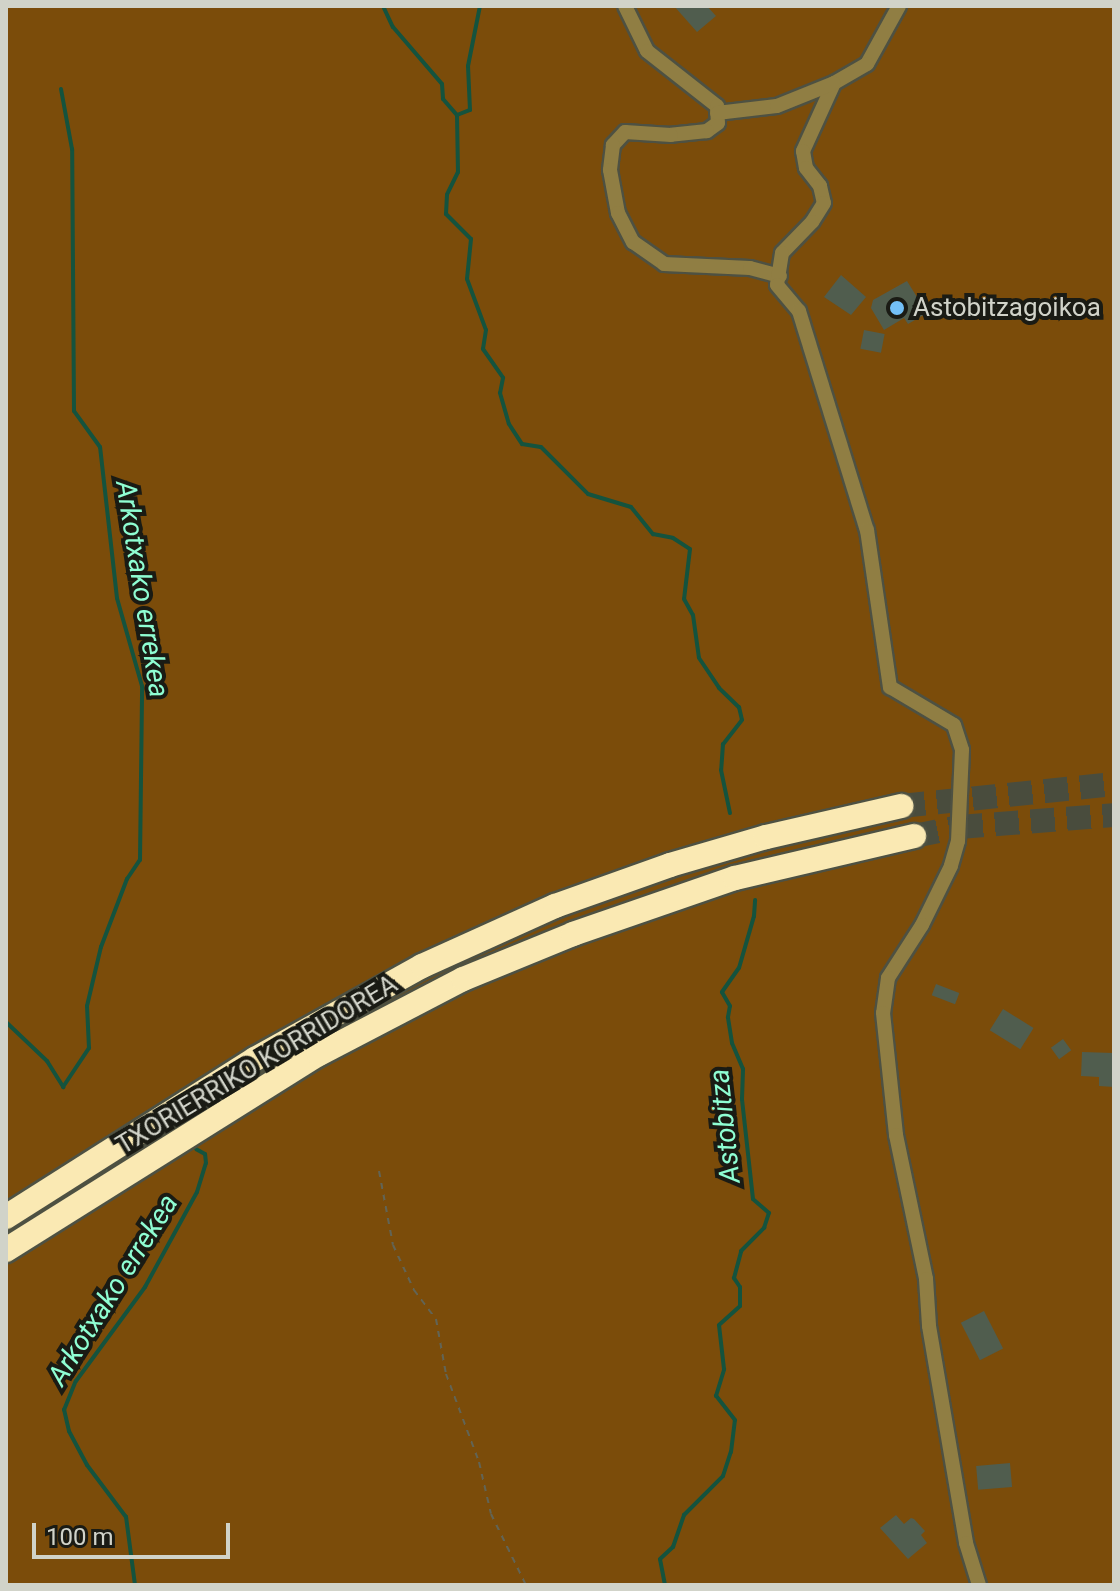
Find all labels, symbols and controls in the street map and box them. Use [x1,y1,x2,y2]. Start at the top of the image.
place label: Astobitzagoikoa [913,292,1101,324]
marker: Astobitzagoikoa [888,299,906,317]
water label: Arkotxako errekea [108,478,176,700]
street label: TXORIERRIKO KORRIDOREA [111,969,403,1161]
water label: Astobitza [702,1067,748,1185]
water label: Arkotxako errekea [41,1188,185,1392]
scale bar [36,1507,234,1557]
text: 100 m [46,1523,113,1551]

